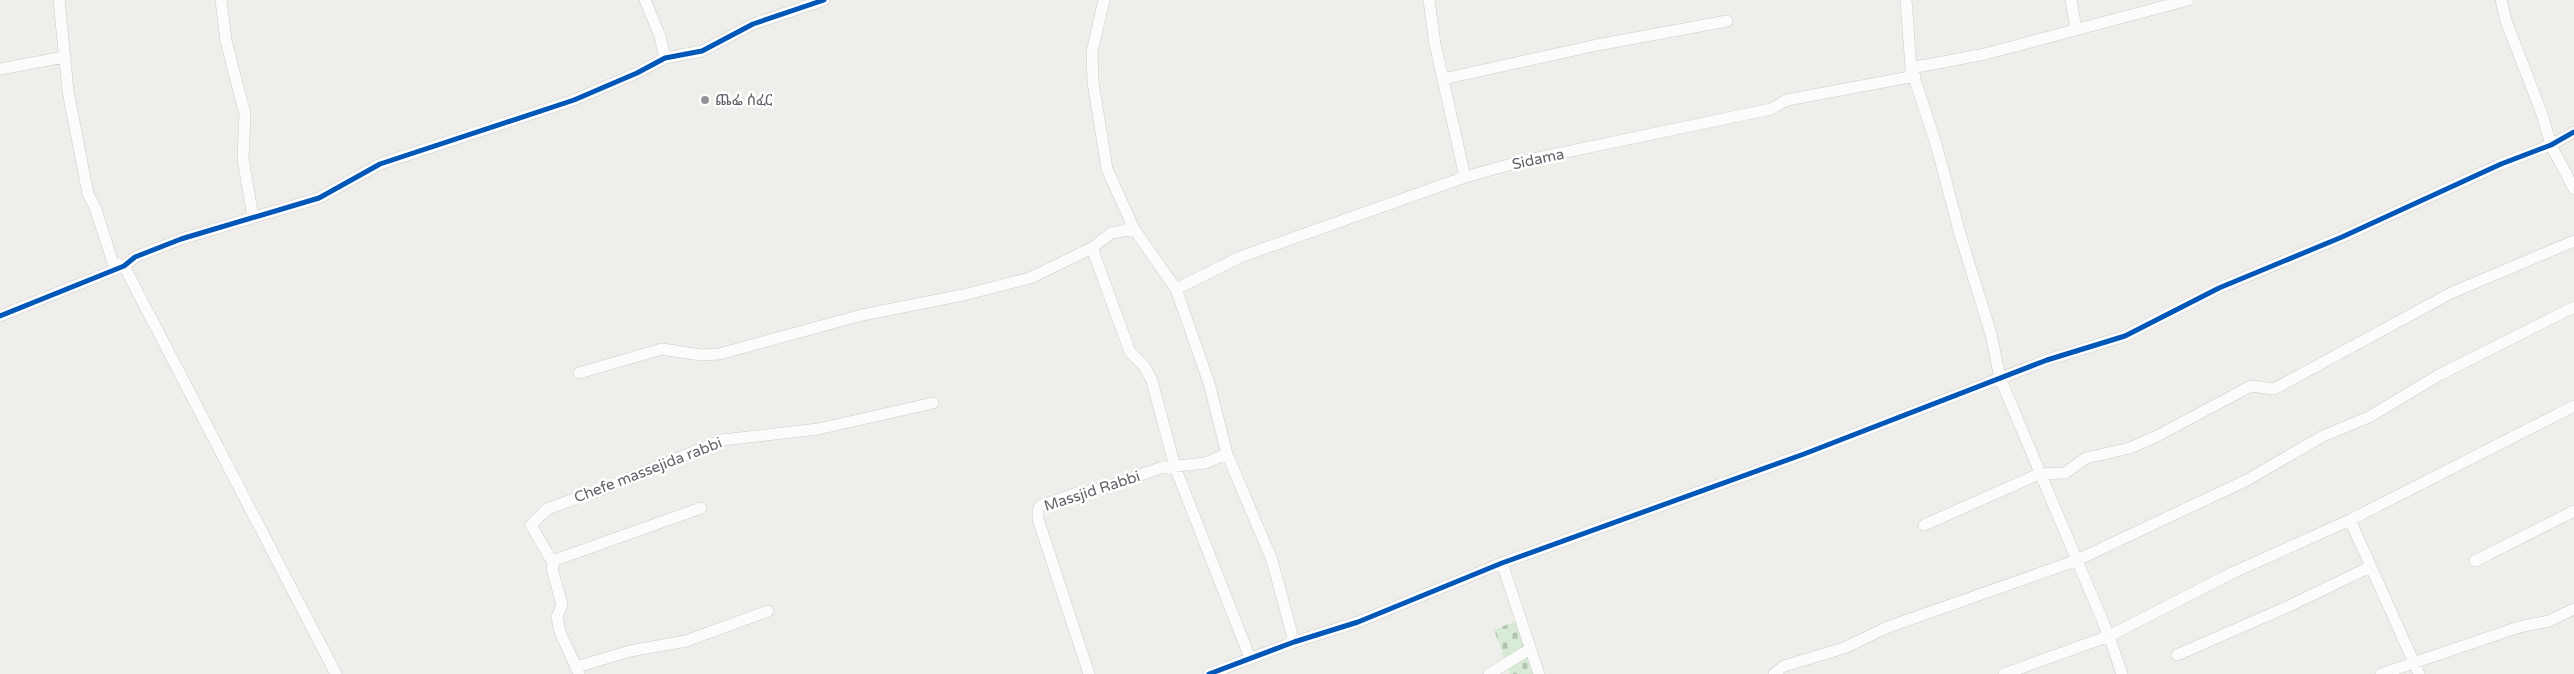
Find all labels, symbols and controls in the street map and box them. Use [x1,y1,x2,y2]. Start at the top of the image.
place label: ጨፌ ሰፈር [715,91,773,109]
marker: ጨፌ ሰፈር [699,94,711,106]
street label: Sidama [1510,145,1566,173]
street label: Chefe massejida rabbi [571,433,725,507]
street label: Massjid Rabbi [1042,467,1142,515]

